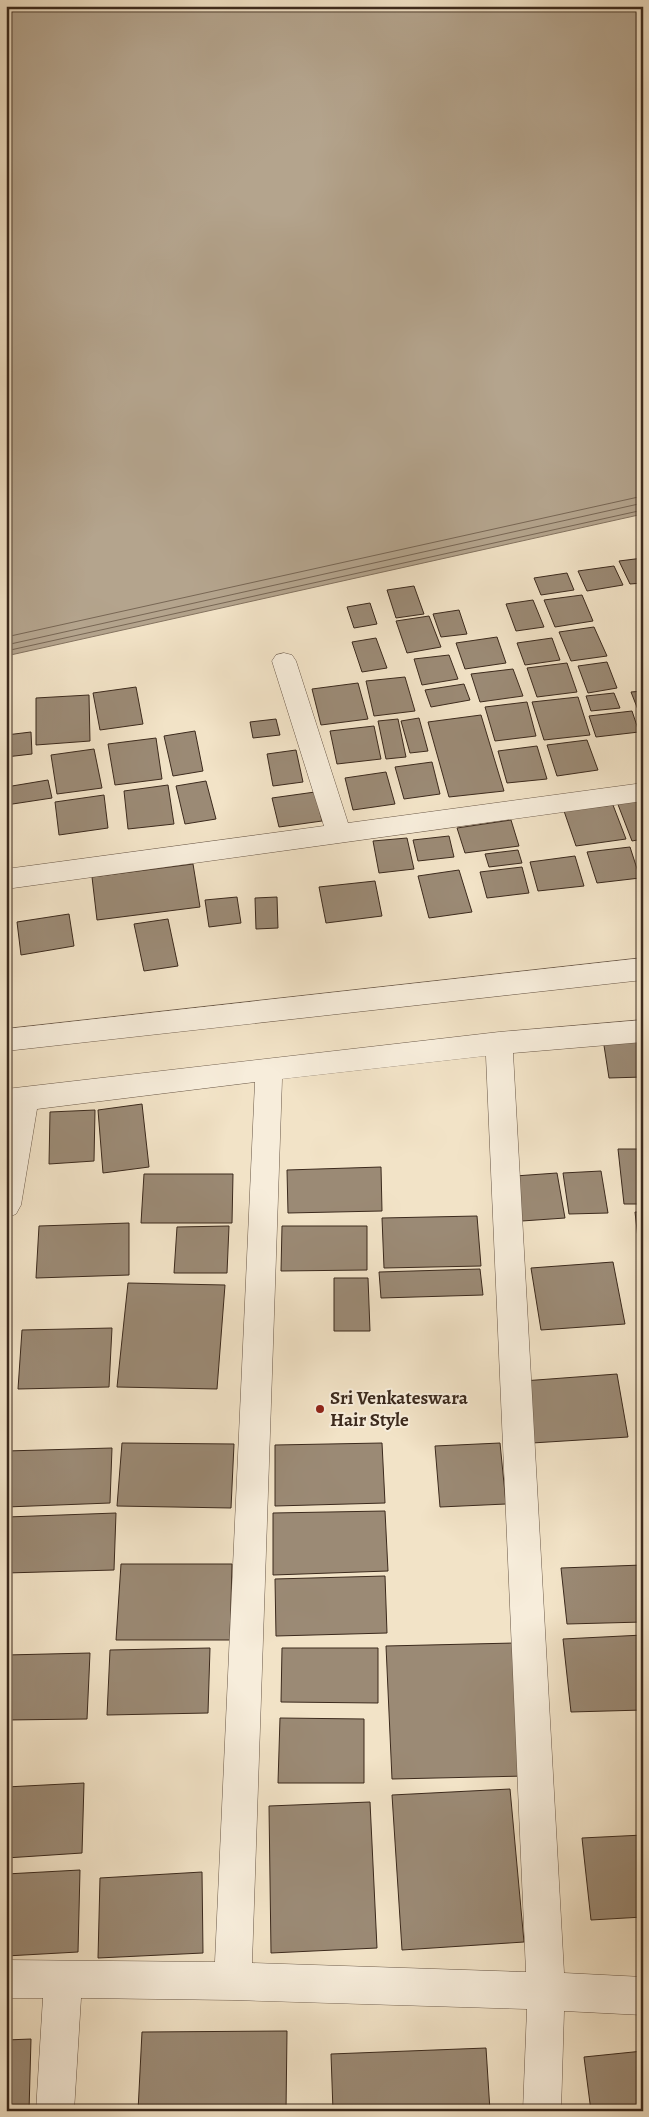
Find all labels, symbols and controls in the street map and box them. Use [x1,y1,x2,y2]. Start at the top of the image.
place label: Sri Venkateswara Hair Style [330,1385,469,1433]
marker: Sri Venkateswara Hair Style [314,1403,326,1415]

